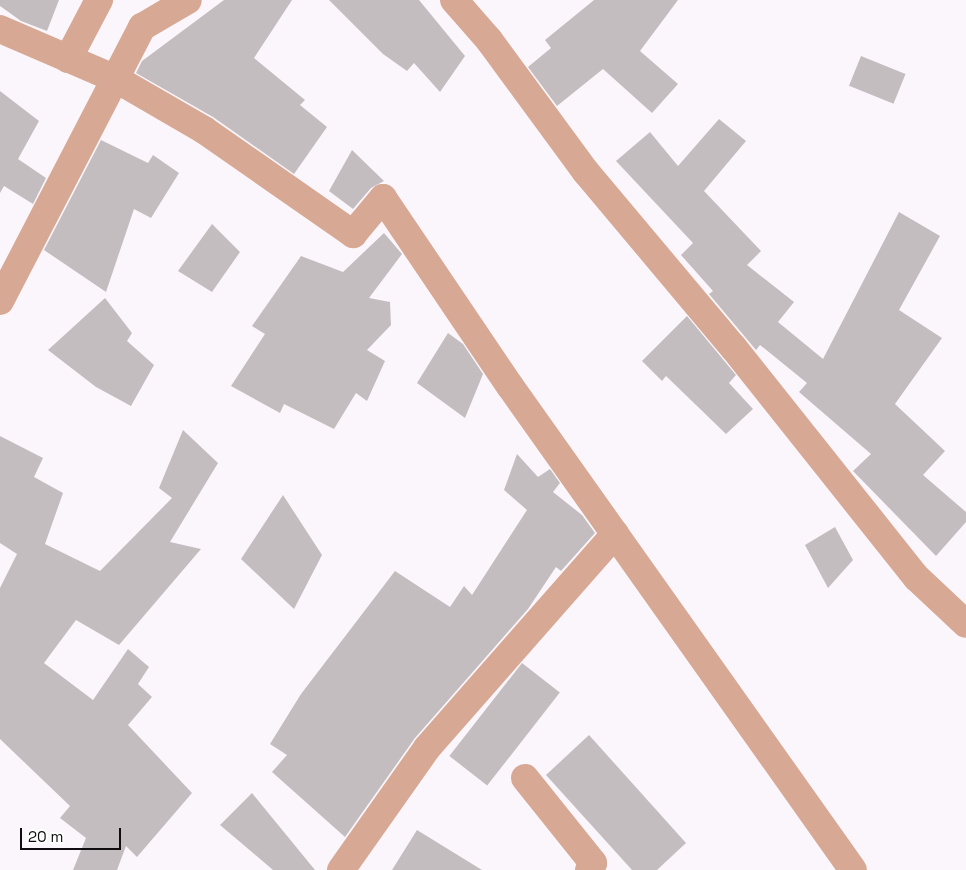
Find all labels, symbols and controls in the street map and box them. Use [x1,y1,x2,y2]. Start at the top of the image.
scale bar [22,818,124,850]
text: 20 m [28,827,63,846]

